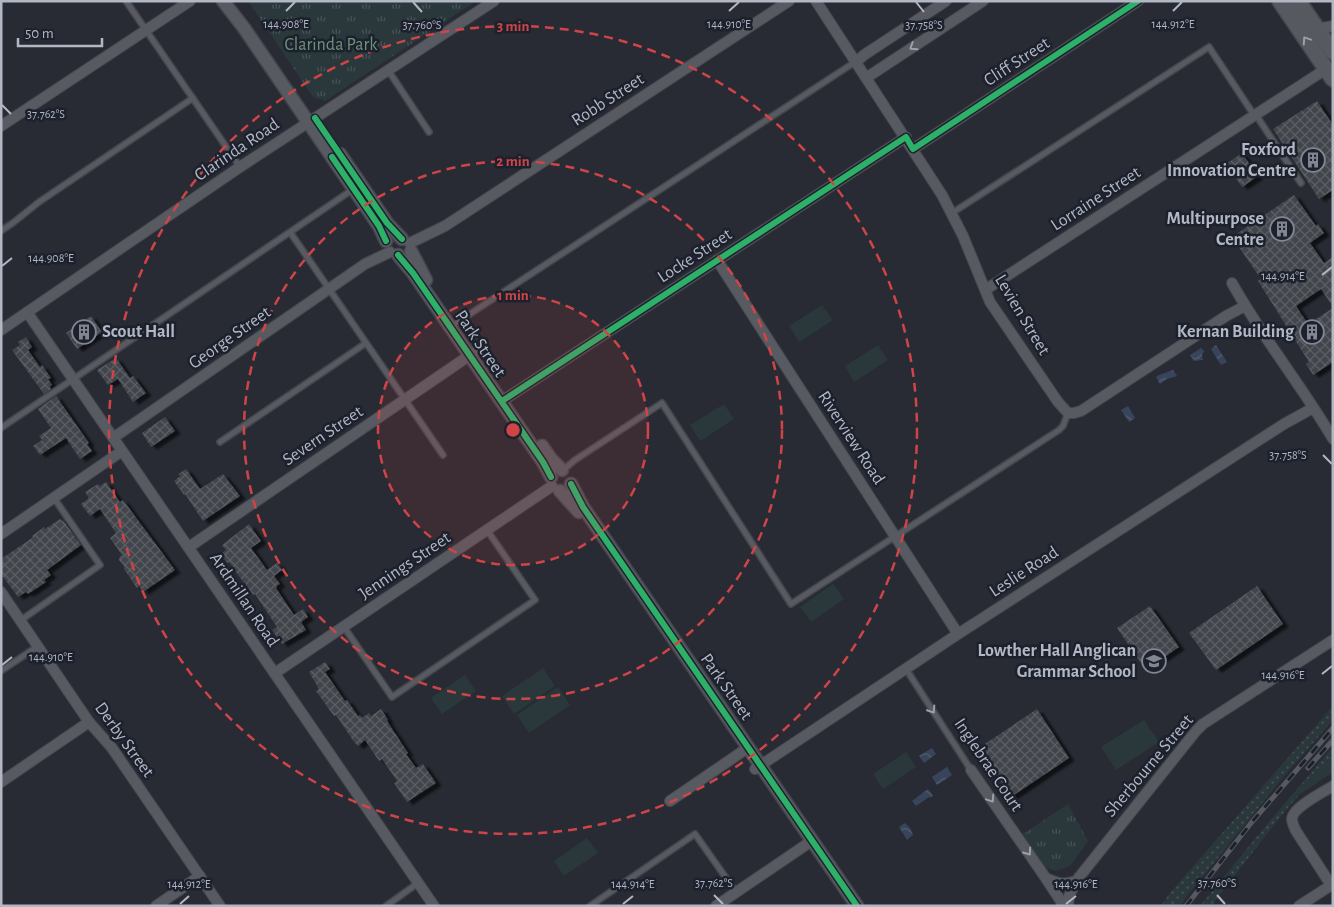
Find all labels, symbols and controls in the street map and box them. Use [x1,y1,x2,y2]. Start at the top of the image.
scale bar [18,15,101,47]
text: 144.908°E [263,18,309,30]
text: 144.910°E [707,18,751,30]
text: 144.912°E [1152,18,1195,30]
text: 37.760°S [403,19,442,31]
text: 3 min [497,19,529,34]
text: 37.758°S [905,19,943,31]
text: 50 m [25,26,54,41]
street label: Cliff Street [981,34,1053,90]
park label: Clarinda Park [284,36,378,54]
one-way arrow [1303,36,1312,46]
one-way arrow [910,41,919,50]
street label: Robb Street [569,70,648,130]
text: 37.762°S [27,108,65,120]
street label: Clarinda Road [191,115,283,185]
place label: Foxford Innovation Centre [1167,141,1297,180]
building icon: Foxford Innovation Centre [1300,147,1326,173]
text: 2 min [496,154,530,169]
street label: Lorraine Street [1048,163,1144,235]
place label: Multipurpose Centre [1167,210,1264,249]
building icon: Multipurpose Centre [1269,216,1295,242]
street label: Locke Street [655,225,736,287]
text: 144.908°E [28,252,74,264]
text: 144.914°E [1261,270,1305,282]
street label: Levien Street [991,272,1053,359]
text: 1 min [497,288,529,303]
street label: George Street [186,303,275,373]
street label: Park Street [451,307,509,381]
building icon: Scout Hall [71,319,97,345]
building icon: Kernan Building [1299,319,1325,345]
place label: Scout Hall [102,323,175,341]
place label: Kernan Building [1177,323,1295,341]
street label: Riverview Road [814,388,888,488]
street label: Severn Street [280,403,367,469]
centre of rings [504,421,522,439]
text: 37.758°S [1269,449,1307,461]
street label: Jennings Street [356,529,454,603]
street label: Leslie Road [986,543,1062,601]
street label: Ardmillan Road [206,550,282,650]
place label: Lowther Hall Anglican Grammar School [977,642,1136,681]
school or university icon: Lowther Hall Anglican Grammar School [1141,648,1167,674]
text: 144.910°E [29,651,73,663]
street label: Park Street [697,651,755,724]
text: 144.916°E [1261,669,1305,681]
street label: Derby Street [91,699,157,781]
one-way arrow [926,704,935,713]
street label: Sherbourne Street [1101,711,1197,821]
street label: Inglebrae Court [950,715,1026,815]
one-way arrow [985,793,994,803]
one-way arrow [1022,847,1031,856]
text: 37.762°S [695,877,733,889]
text: 37.760°S [1198,877,1237,889]
text: 144.912°E [168,878,211,890]
text: 144.914°E [611,878,655,890]
text: 144.916°E [1054,878,1098,890]

